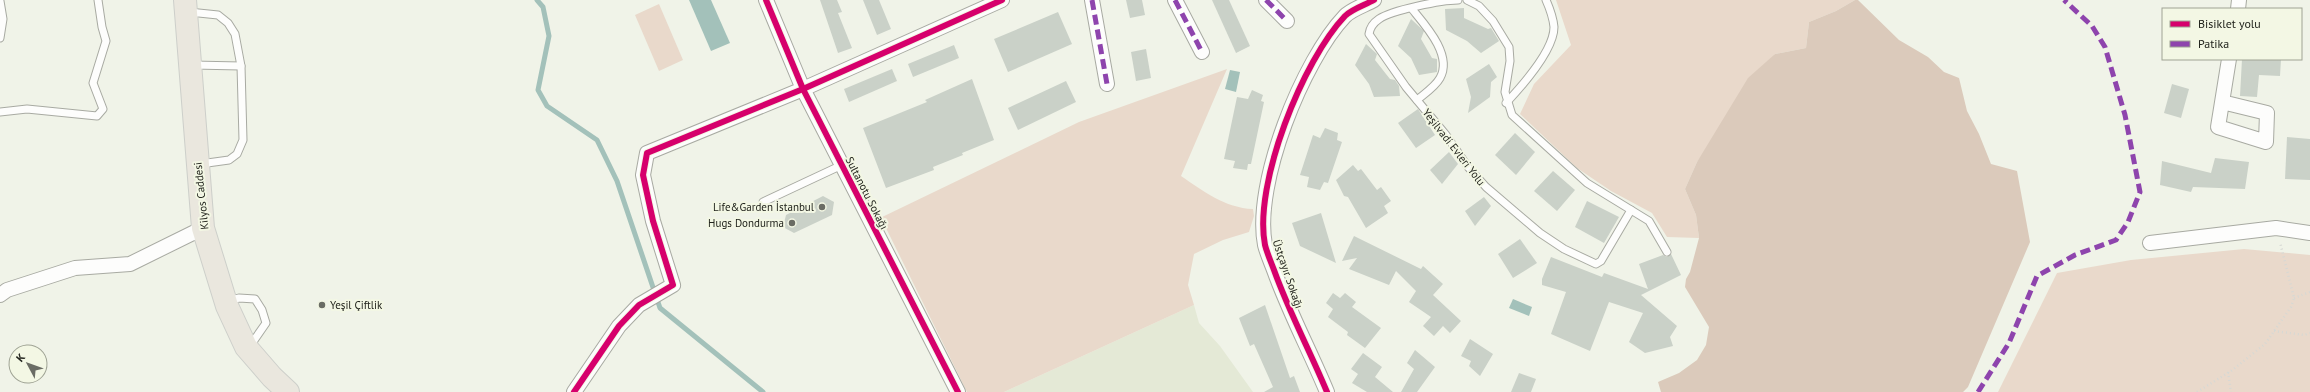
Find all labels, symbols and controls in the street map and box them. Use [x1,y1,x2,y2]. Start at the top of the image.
legend [2162,8,2302,60]
text: Bisiklet yolu [2198,16,2261,31]
text: Patika [2198,36,2229,51]
street label: Yeşilvadi Evleri Yolu [1420,106,1488,188]
street label: Sultanotu Sokağı [843,154,891,232]
street label: Kilyos Caddesi [190,161,212,230]
place label: Life&Garden İstanbul [713,200,815,214]
marker: Life&Garden İstanbul [817,202,827,212]
place label: Hugs Dondurma [708,216,784,230]
marker: Hugs Dondurma [787,218,797,228]
street label: Üstçayır Sokağı [1270,238,1306,310]
place label: Yeşil Çiftlik [330,298,383,312]
marker: Yeşil Çiftlik [317,300,327,310]
north arrow [8,344,48,384]
text: K [13,350,28,365]

